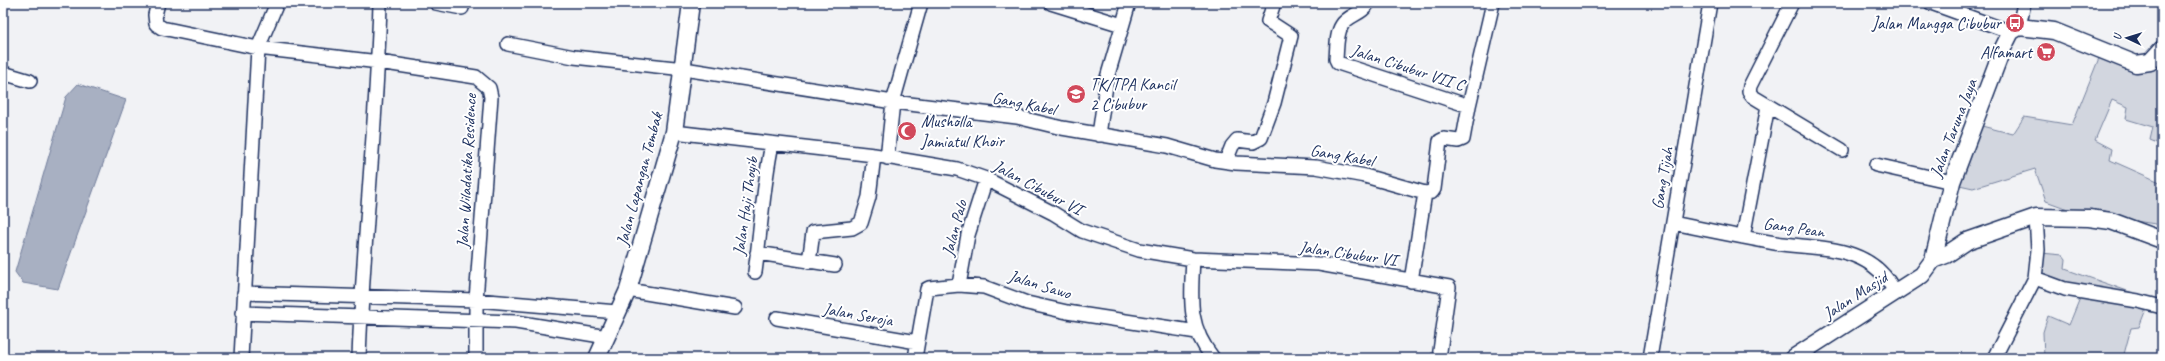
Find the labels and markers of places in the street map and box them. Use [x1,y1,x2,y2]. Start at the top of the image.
bus stop icon: Jalan Mangga Cibubur [2004,12,2026,34]
place label: Jalan Mangga Cibubur [1871,13,2003,34]
supermarket icon: Alfamart [2035,41,2057,63]
place label: Alfamart [1980,42,2034,63]
place label: TK/TPA Kancil 2 Cibubur [1090,74,1178,115]
school or university icon: TK/TPA Kancil 2 Cibubur [1065,83,1087,105]
place label: Musholla Jamiatul Khoir [920,111,1006,152]
mosque icon: Musholla Jamiatul Khoir [896,120,918,142]

